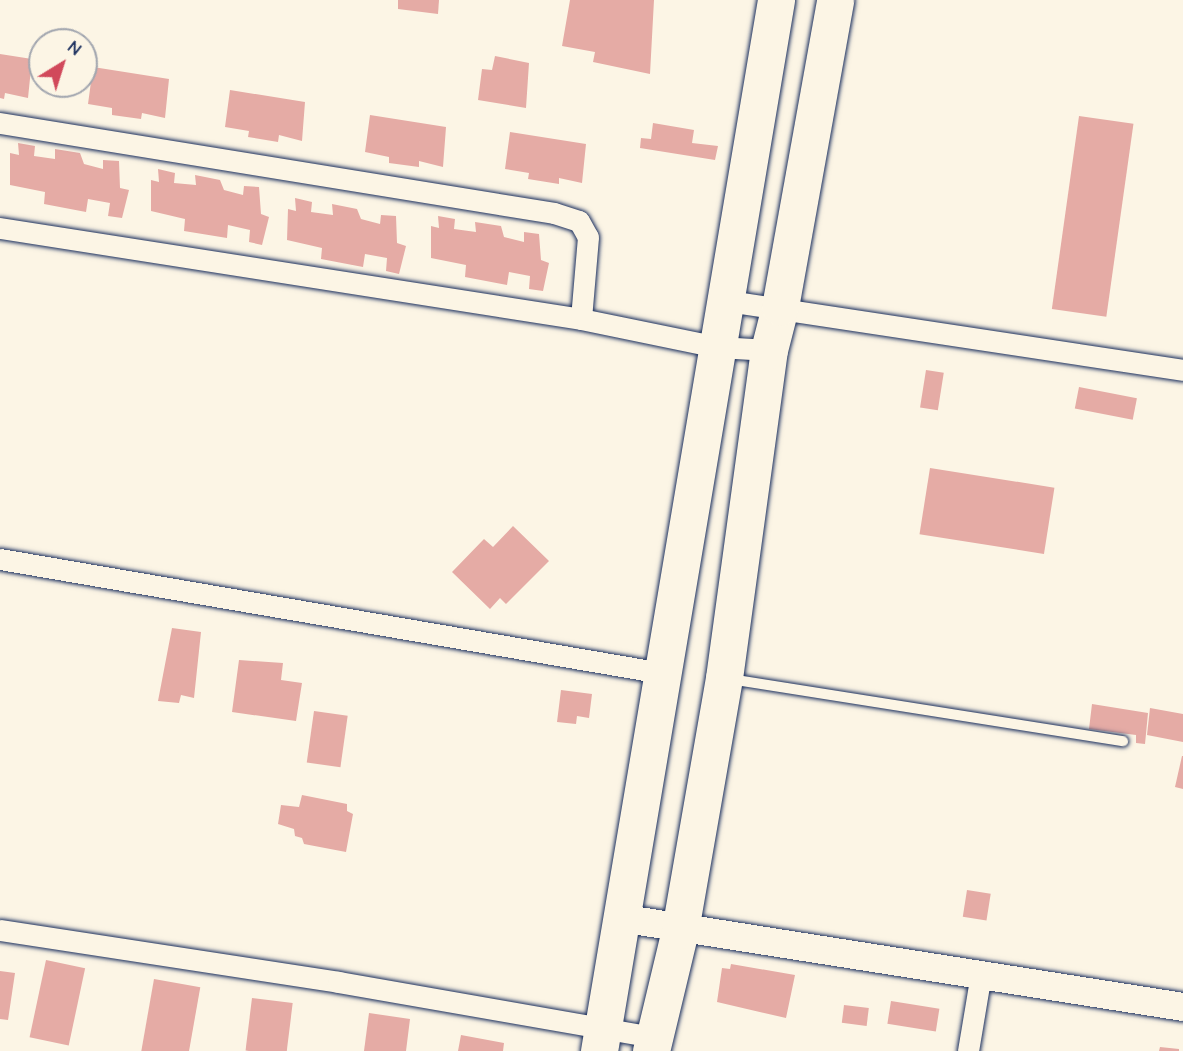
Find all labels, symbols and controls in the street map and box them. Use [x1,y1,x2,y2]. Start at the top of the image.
north arrow [28,28,98,98]
text: N [63,36,86,61]

